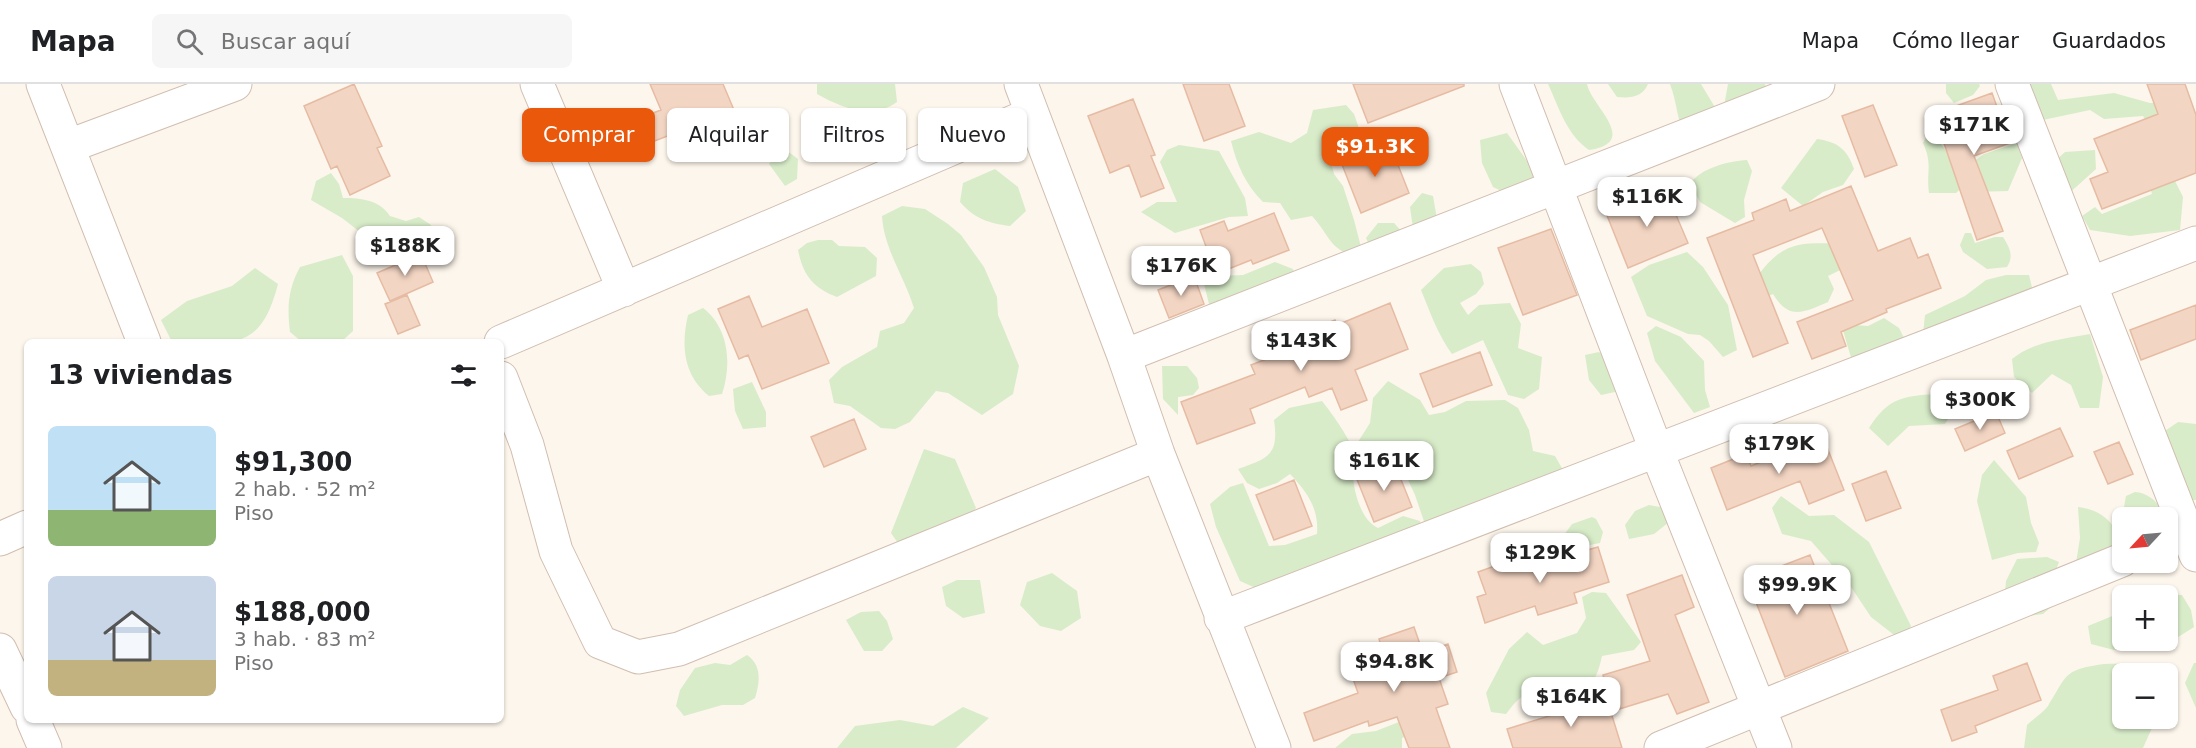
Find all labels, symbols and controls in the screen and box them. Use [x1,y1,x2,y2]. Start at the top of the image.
search box [152,14,572,68]
text: Mapa [30,25,116,58]
icon: search [173,25,206,58]
text: Buscar aquí [221,29,350,54]
text: Mapa [1802,29,1859,53]
text: Cómo llegar [1892,29,2019,53]
text: Guardados [2052,29,2166,53]
pin: $171K [1932,105,2016,156]
chip: Comprar [522,108,655,162]
chip: Alquilar [667,108,789,162]
chip: Filtros [801,108,906,162]
chip: Nuevo [918,108,1027,162]
text: $171K [1938,112,2010,136]
pin: $91.3K [1326,127,1424,178]
text: $91.3K [1336,134,1414,158]
pin: $116K [1605,177,1689,228]
text: $116K [1611,184,1683,208]
pin: $188K [363,226,447,277]
text: $188K [369,233,441,257]
pin: $176K [1139,246,1223,297]
text: $176K [1145,253,1217,277]
pin: $143K [1259,321,1343,372]
text: $143K [1265,328,1337,352]
icon: filters [447,359,480,392]
text: 13 viviendas [48,360,233,390]
pin: $300K [1938,380,2022,431]
text: $300K [1944,387,2016,411]
pin: $179K [1737,424,1821,475]
text: $179K [1743,431,1815,455]
pin: $161K [1342,441,1426,492]
text: $91,300 [234,447,352,477]
text: $161K [1348,448,1420,472]
icon: home [96,450,168,522]
text: 2 hab. · 52 m² [234,477,375,501]
text: Piso [234,501,274,525]
north arrow [2112,507,2178,573]
map controls [2112,507,2178,729]
pin: $129K [1498,533,1582,584]
text: $129K [1504,540,1576,564]
pin: $99.9K [1748,565,1846,616]
text: $99.9K [1758,572,1836,596]
button: + [2112,585,2178,651]
text: $188,000 [234,597,371,627]
icon: home [96,600,168,672]
text: 3 hab. · 83 m² [234,627,375,651]
pin: $94.8K [1345,642,1443,693]
text: $94.8K [1355,649,1433,673]
text: Piso [234,651,274,675]
button: − [2112,663,2178,729]
pin: $164K [1529,677,1613,728]
text: $164K [1535,684,1607,708]

